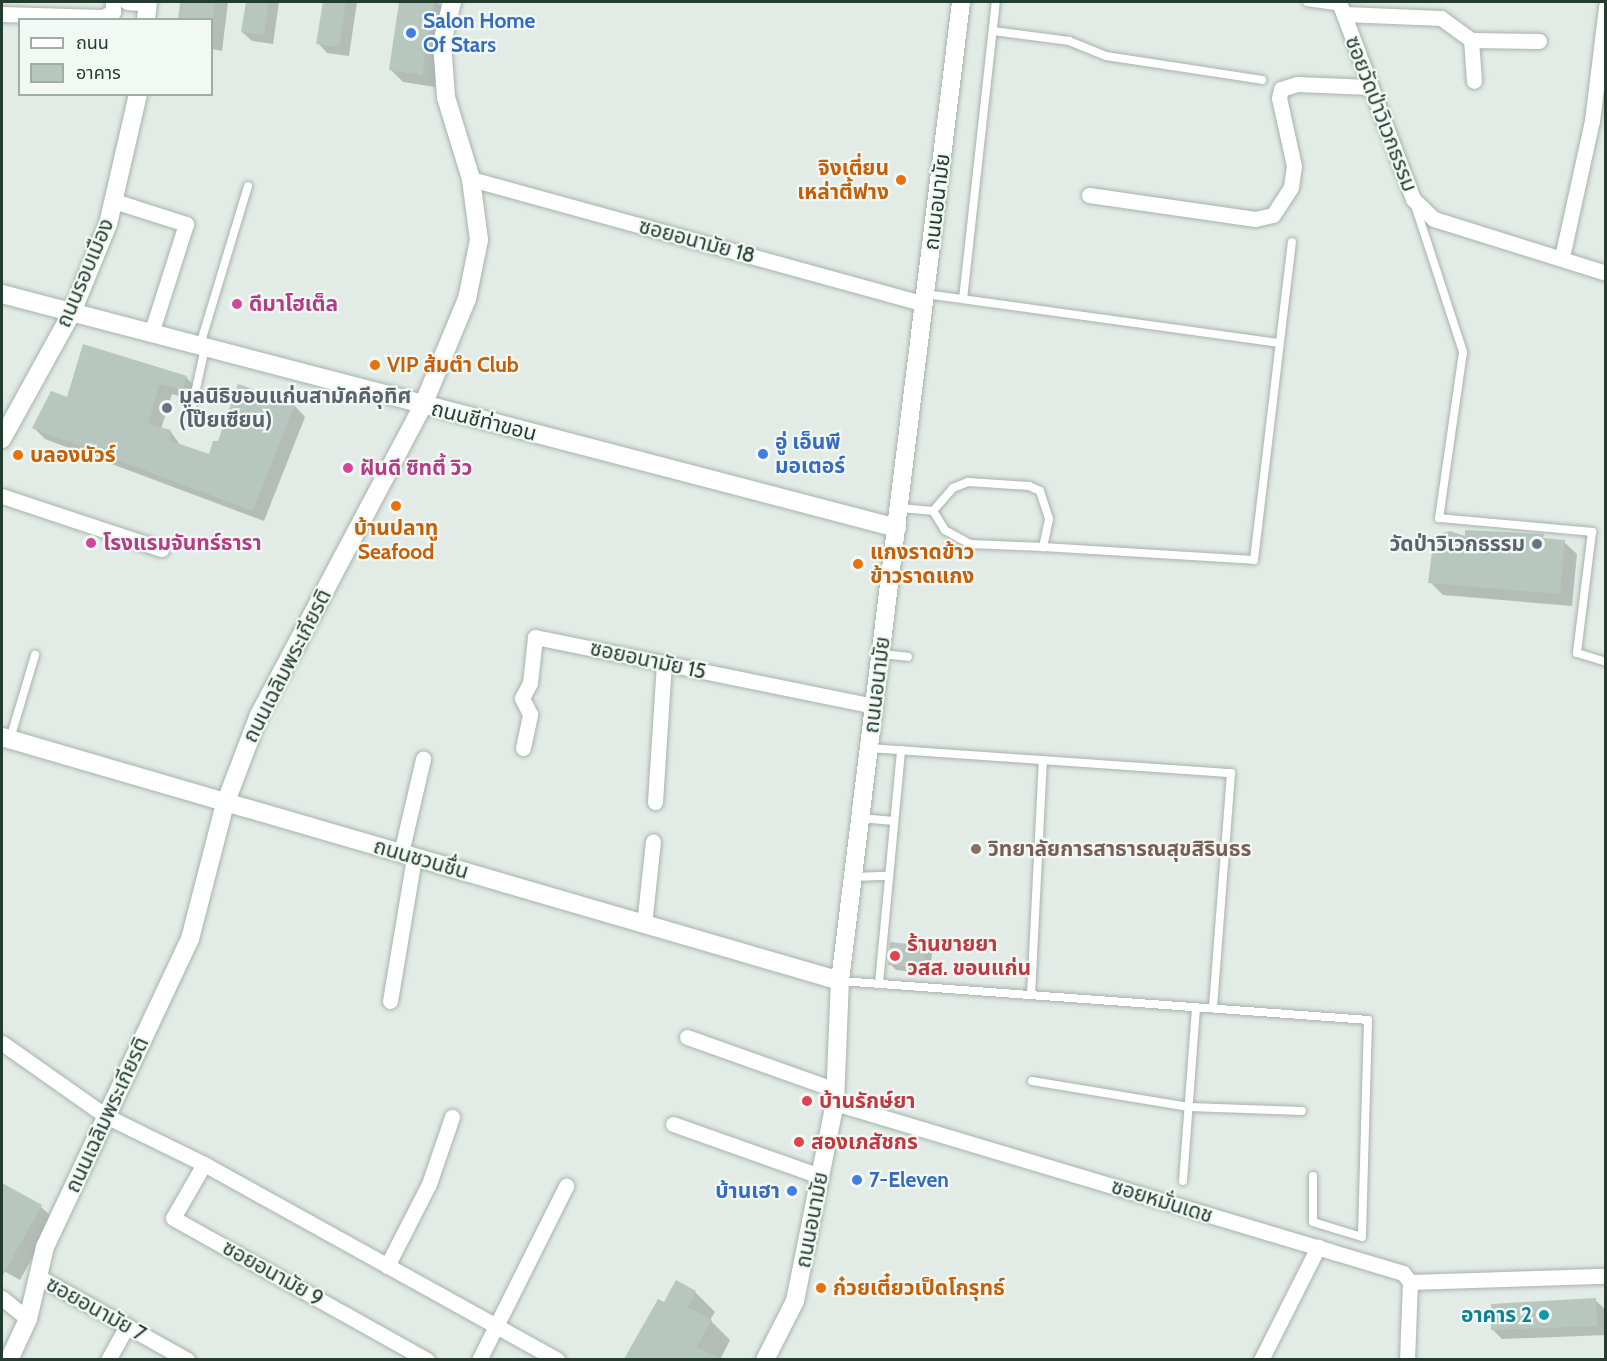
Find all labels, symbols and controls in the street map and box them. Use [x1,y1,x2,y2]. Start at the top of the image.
place label: Salon Home Of Stars [423,8,535,58]
legend [18,18,213,96]
marker: Salon Home Of Stars [404,26,418,40]
text: ถนน [76,32,109,54]
street label: ซอยวัดป่าวิเวกธรรม [1340,33,1422,195]
text: อาคาร [76,62,121,84]
street label: ถนนอนามัย [919,152,955,252]
place label: จิงเตี่ยน เหล่าตี้ฟาง [797,155,889,205]
marker: จิงเตี่ยน เหล่าตี้ฟาง [894,173,908,187]
street label: ซอยอนามัย 18 [636,213,758,269]
street label: ถนนรอบเมือง [51,215,119,331]
place label: ดีมาโฮเต็ล [249,291,338,317]
marker: ดีมาโฮเต็ล [230,297,244,311]
place label: VIP ส้มตำ Club [387,352,519,378]
marker: VIP ส้มตำ Club [368,358,382,372]
place label: มูลนิธิขอนแก่นสามัคคีอุทิศ (โป๊ยเซียน) [179,383,411,433]
street label: ถนนชีท่าขอน [429,396,539,446]
marker: มูลนิธิขอนแก่นสามัคคีอุทิศ (โป๊ยเซียน) [160,401,174,415]
place label: อู่ เอ็นพี มอเตอร์ [775,429,845,479]
place label: บลองนัวร์ [30,442,116,468]
marker: อู่ เอ็นพี มอเตอร์ [756,447,770,461]
marker: บลองนัวร์ [11,448,25,462]
place label: ฝันดี ซิทตี้ วิว [360,455,472,481]
marker: ฝันดี ซิทตี้ วิว [341,461,355,475]
marker: บ้านปลาทู Seafood [389,499,403,513]
place label: บ้านปลาทู Seafood [354,515,438,565]
place label: โรงแรมจันทร์ธารา [103,530,262,556]
place label: วัดป่าวิเวกธรรม [1390,531,1525,557]
marker: โรงแรมจันทร์ธารา [84,536,98,550]
marker: วัดป่าวิเวกธรรม [1530,537,1544,551]
place label: แกงราดข้าว ข้าวราดแกง [870,539,974,589]
marker: แกงราดข้าว ข้าวราดแกง [851,557,865,571]
street label: ถนนเฉลิมพระเกียรติ [237,585,337,747]
street label: ซอยอนามัย 15 [588,635,708,685]
street label: ถนนอนามัย [859,635,895,735]
street label: ถนนชวนชื่น [371,833,471,885]
place label: วิทยาลัยการสาธารณสุขสิรินธร [988,836,1251,862]
marker: วิทยาลัยการสาธารณสุขสิรินธร [969,842,983,856]
place label: ร้านขายยา วสส. ขอนแก่น [907,931,1031,981]
marker: ร้านขายยา วสส. ขอนแก่น [888,949,902,963]
street label: ถนนเฉลิมพระเกียรติ [60,1033,154,1197]
place label: บ้านรักษ์ยา [819,1088,915,1114]
marker: บ้านรักษ์ยา [800,1094,814,1108]
place label: สองเภสัชกร [811,1129,918,1155]
marker: สองเภสัชกร [792,1135,806,1149]
place label: 7-Eleven [869,1167,949,1193]
street label: ถนนอนามัย [790,1170,834,1270]
marker: 7-Eleven [850,1173,864,1187]
street label: ซอยหมั่นเดช [1108,1174,1216,1228]
place label: บ้านเฮา [715,1178,780,1204]
marker: บ้านเฮา [785,1184,799,1198]
street label: ซอยอนามัย 9 [218,1235,328,1311]
street label: ซอยอนามัย 7 [42,1271,150,1347]
place label: ก๋วยเตี๋ยวเป็ดโกรุทธ์ [833,1275,1005,1301]
marker: ก๋วยเตี๋ยวเป็ดโกรุทธ์ [814,1281,828,1295]
place label: อาคาร 2 [1461,1302,1532,1328]
marker: อาคาร 2 [1537,1308,1551,1322]

